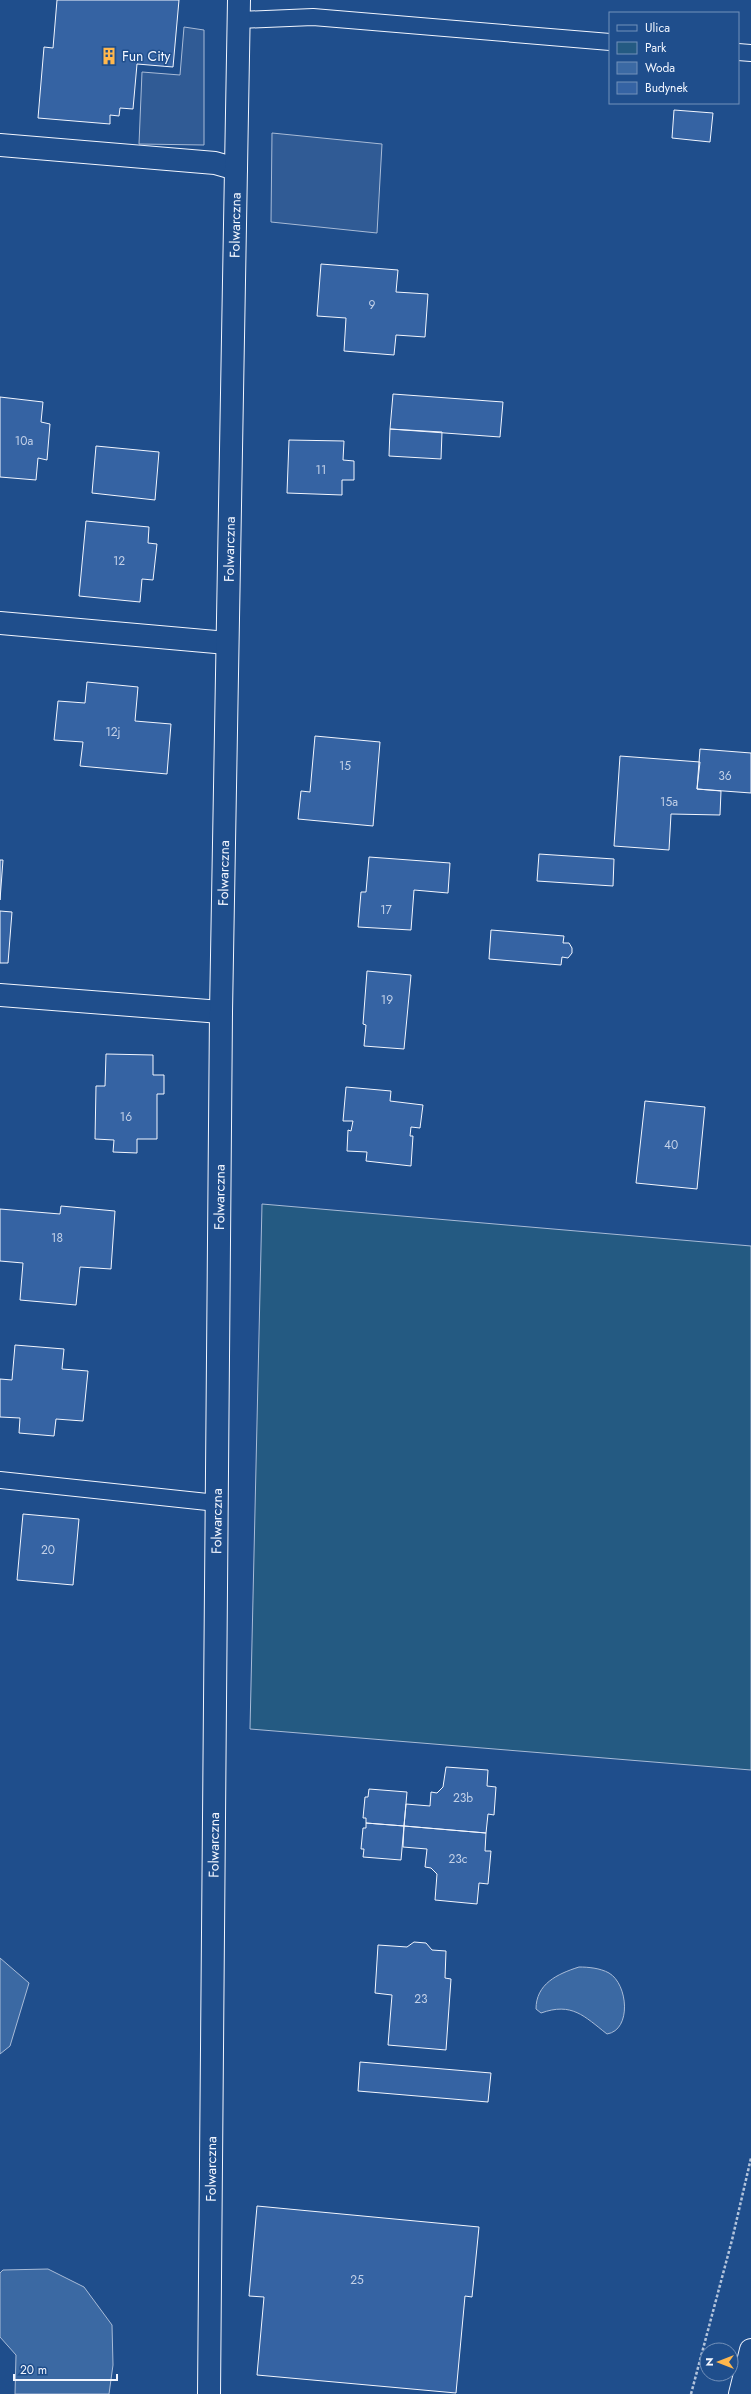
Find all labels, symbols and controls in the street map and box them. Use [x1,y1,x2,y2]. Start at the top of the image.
legend [609,12,739,104]
text: Ulica [645,19,670,37]
text: Park [645,39,667,57]
building icon: Fun City [99,46,119,66]
place label: Fun City [122,46,171,66]
text: Woda [645,59,675,77]
text: Budynek [645,79,689,97]
street label: Folwarczna [224,192,246,258]
house number: 9 [369,296,376,314]
house number: 10a [15,432,33,450]
house number: 11 [316,461,326,479]
street label: Folwarczna [219,516,240,582]
house number: 12 [113,552,125,570]
house number: 12j [105,723,121,741]
house number: 15 [339,757,351,775]
house number: 36 [718,767,732,785]
house number: 15a [660,793,678,811]
street label: Folwarczna [213,840,234,906]
house number: 17 [380,901,393,919]
house number: 19 [381,991,393,1009]
house number: 16 [120,1108,132,1126]
house number: 40 [664,1136,678,1154]
street label: Folwarczna [209,1164,230,1230]
house number: 18 [51,1229,63,1247]
street label: Folwarczna [206,1488,227,1554]
house number: 20 [41,1541,55,1559]
house number: 23b [453,1789,473,1807]
street label: Folwarczna [203,1812,224,1878]
house number: 23c [448,1850,468,1868]
house number: 23 [414,1990,428,2008]
street label: Folwarczna [201,2136,221,2202]
house number: 25 [350,2271,364,2289]
north arrow [699,2342,739,2382]
scale bar [14,2356,117,2382]
text: N [701,2358,717,2366]
text: 20 m [20,2361,47,2379]

